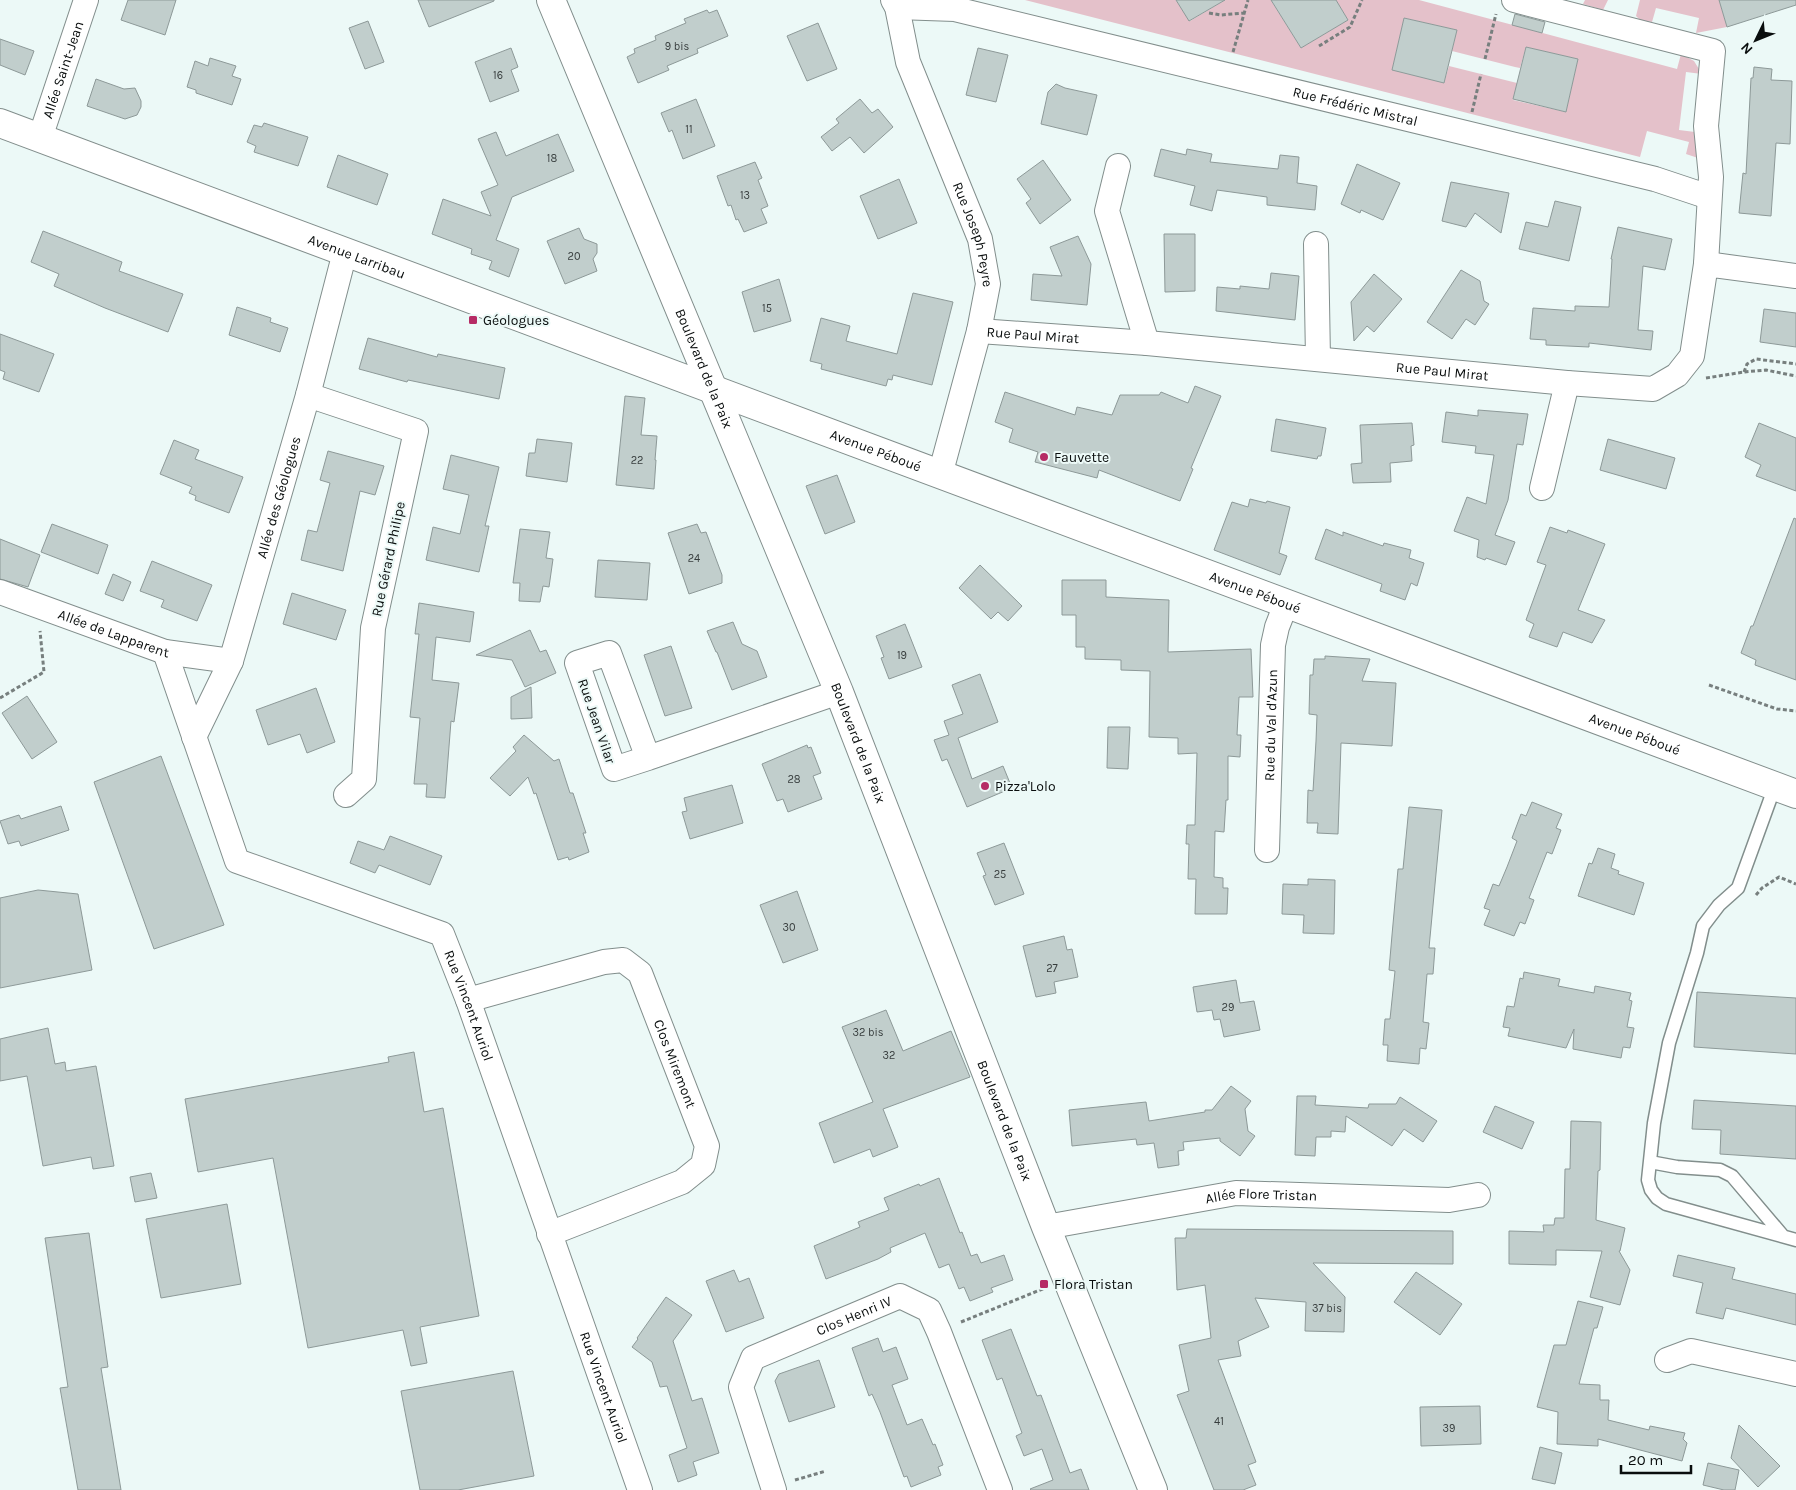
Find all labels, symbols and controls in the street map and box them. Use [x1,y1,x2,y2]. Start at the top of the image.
north arrow [1731,15,1781,65]
street label: Allée Saint-Jean [39,19,87,121]
text: N [1737,39,1757,58]
house number: 9 bis [665,40,689,53]
house number: 16 [493,69,503,82]
street label: Rue Frédéric Mistral [1291,83,1419,130]
house number: 11 [685,123,693,136]
house number: 18 [547,152,557,165]
street label: Rue Joseph Peyre [949,180,996,288]
house number: 13 [740,189,750,202]
street label: Avenue Larribau [306,231,408,283]
house number: 20 [568,250,580,263]
house number: 15 [762,302,772,315]
street label: Boulevard de la Paix [671,306,736,431]
place label: Géologues [483,312,549,329]
marker: Géologues [467,314,479,326]
street label: Rue Paul Mirat [986,324,1080,347]
street label: Rue Paul Mirat [1395,359,1489,384]
street label: Avenue Péboué [828,426,924,475]
street label: Allée des Géologues [253,434,305,560]
place label: Fauvette [1054,449,1109,466]
marker: Fauvette [1038,451,1050,463]
house number: 22 [631,454,643,467]
street label: Rue Gérard Philipe [368,500,409,618]
house number: 24 [688,552,700,565]
street label: Avenue Péboué [1207,568,1303,617]
street label: Allée de Lapparent [56,606,170,661]
house number: 19 [897,649,907,662]
street label: Rue du Val d'Azun [1261,669,1281,781]
street label: Rue Jean Vilar [574,676,619,767]
street label: Boulevard de la Paix [827,680,889,806]
street label: Avenue Péboué [1586,709,1682,759]
house number: 28 [787,773,801,786]
place label: Pizza'Lolo [995,778,1056,795]
marker: Pizza'Lolo [979,780,991,792]
house number: 25 [994,868,1006,881]
house number: 30 [782,921,796,934]
street label: Rue Vincent Auriol [440,948,497,1063]
house number: 27 [1046,962,1058,975]
house number: 29 [1222,1001,1234,1014]
street label: Clos Miremont [650,1017,700,1111]
house number: 32 bis [852,1026,884,1039]
house number: 32 [883,1049,895,1062]
street label: Boulevard de la Paix [973,1058,1035,1183]
street label: Allée Flore Tristan [1204,1185,1317,1207]
place label: Flora Tristan [1054,1276,1133,1293]
marker: Flora Tristan [1038,1278,1050,1290]
street label: Clos Henri IV [814,1292,894,1339]
house number: 37 bis [1312,1302,1342,1315]
street label: Rue Vincent Auriol [576,1329,631,1445]
house number: 41 [1214,1415,1224,1428]
house number: 39 [1443,1422,1455,1435]
scale bar [1621,1442,1691,1474]
text: 20 m [1628,1451,1663,1469]

